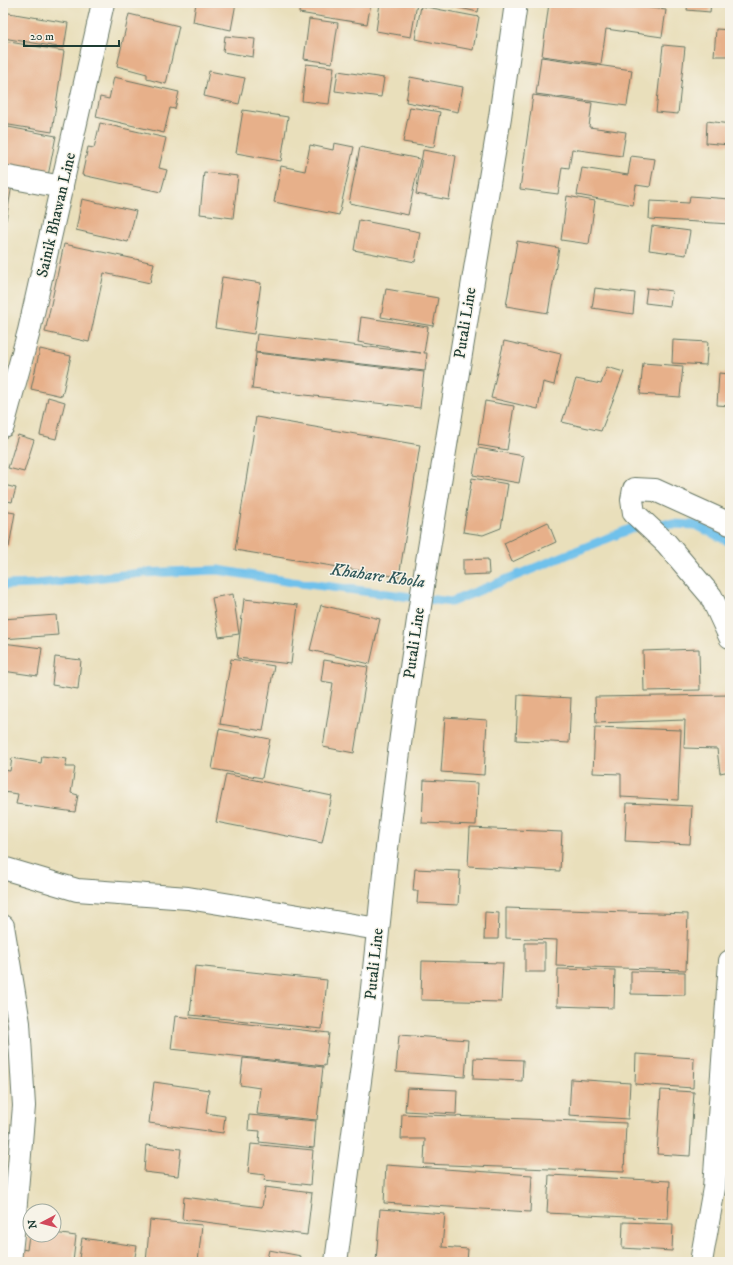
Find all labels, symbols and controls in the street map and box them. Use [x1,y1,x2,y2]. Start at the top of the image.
scale bar [24,22,119,48]
text: 20 m [30,29,54,44]
street label: Sainik Bhawan Line [32,150,80,279]
street label: Putali Line [450,286,481,360]
water label: Khahare Khola [329,558,426,593]
street label: Putali Line [399,606,429,680]
street label: Putali Line [360,927,388,1001]
north arrow [22,1203,62,1243]
text: N [26,1219,41,1229]

